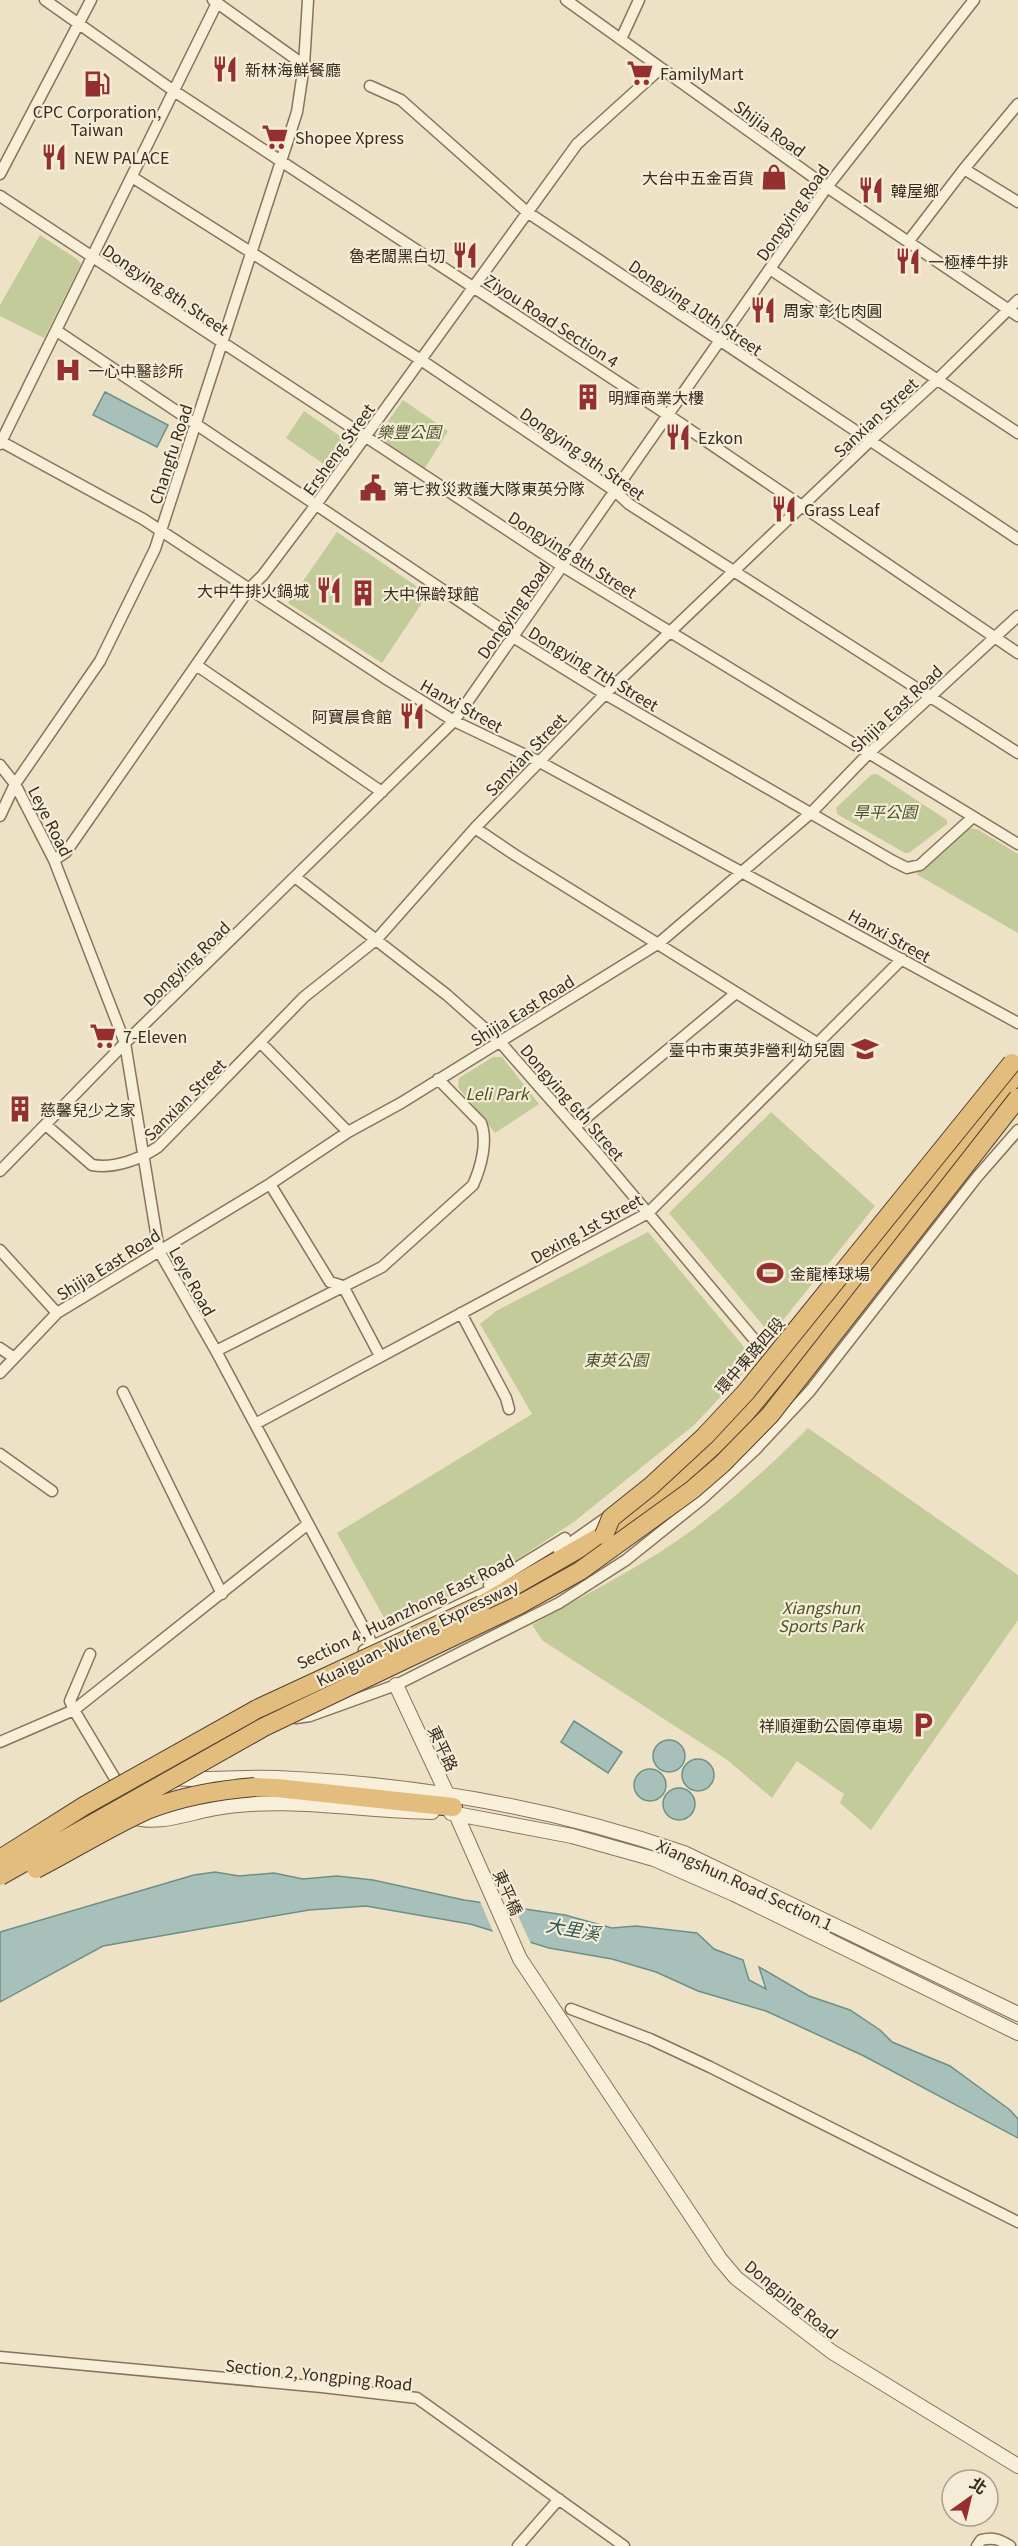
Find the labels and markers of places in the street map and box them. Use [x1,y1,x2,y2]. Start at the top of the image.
restaurant icon: 新林海鮮餐廳 [210,54,240,84]
place label: 新林海鮮餐廳 [245,57,341,81]
supermarket icon: FamilyMart [625,58,655,88]
place label: FamilyMart [660,61,744,85]
fuel station icon: CPC Corporation, Taiwan [82,69,112,99]
place label: CPC Corporation, Taiwan [33,99,161,141]
supermarket icon: Shopee Xpress [260,122,290,152]
place label: Shopee Xpress [295,125,404,149]
restaurant icon: NEW PALACE [39,142,69,172]
place label: NEW PALACE [74,145,169,169]
shop icon: 大台中五金百貨 [759,162,789,192]
place label: 大台中五金百貨 [642,165,754,189]
restaurant icon: 韓屋鄉 [856,175,886,205]
place label: 韓屋鄉 [891,178,939,202]
restaurant icon: 魯老闆黑白切 [450,240,480,270]
place label: 魯老闆黑白切 [349,243,445,267]
restaurant icon: 一極棒牛排 [893,246,923,276]
place label: 一極棒牛排 [928,249,1008,273]
restaurant icon: 周家 彰化肉圓 [748,295,778,325]
place label: 周家 彰化肉圓 [783,298,883,322]
hospital icon: 一心中醫診所 [53,355,83,385]
place label: 一心中醫診所 [88,358,184,382]
building icon: 明輝商業大樓 [573,382,603,412]
place label: 明輝商業大樓 [608,385,704,409]
restaurant icon: Ezkon [663,422,693,452]
place label: Ezkon [698,425,743,449]
public building icon: 第七救災救護大隊東英分隊 [358,473,388,503]
place label: 第七救災救護大隊東英分隊 [393,476,585,500]
restaurant icon: Grass Leaf [769,494,799,524]
place label: Grass Leaf [804,497,880,521]
restaurant icon: 大中牛排火鍋城 [314,575,344,605]
place label: 大中牛排火鍋城 [197,578,309,602]
building icon: 大中保齡球館 [348,578,378,608]
place label: 大中保齡球館 [383,581,479,605]
restaurant icon: 阿寶晨食館 [397,701,427,731]
place label: 阿寶晨食館 [312,704,392,728]
supermarket icon: 7-Eleven [88,1021,118,1051]
place label: 7-Eleven [123,1024,187,1048]
school or university icon: 臺中市東英非營利幼兒園 [850,1034,880,1064]
place label: 臺中市東英非營利幼兒園 [669,1037,845,1061]
building icon: 慈馨兒少之家 [5,1094,35,1124]
place label: 慈馨兒少之家 [40,1097,136,1121]
sports icon: 金龍棒球場 [755,1258,785,1288]
place label: 金龍棒球場 [790,1261,870,1285]
parking icon: 祥順運動公園停車場 [908,1710,938,1740]
place label: 祥順運動公園停車場 [759,1713,903,1737]

